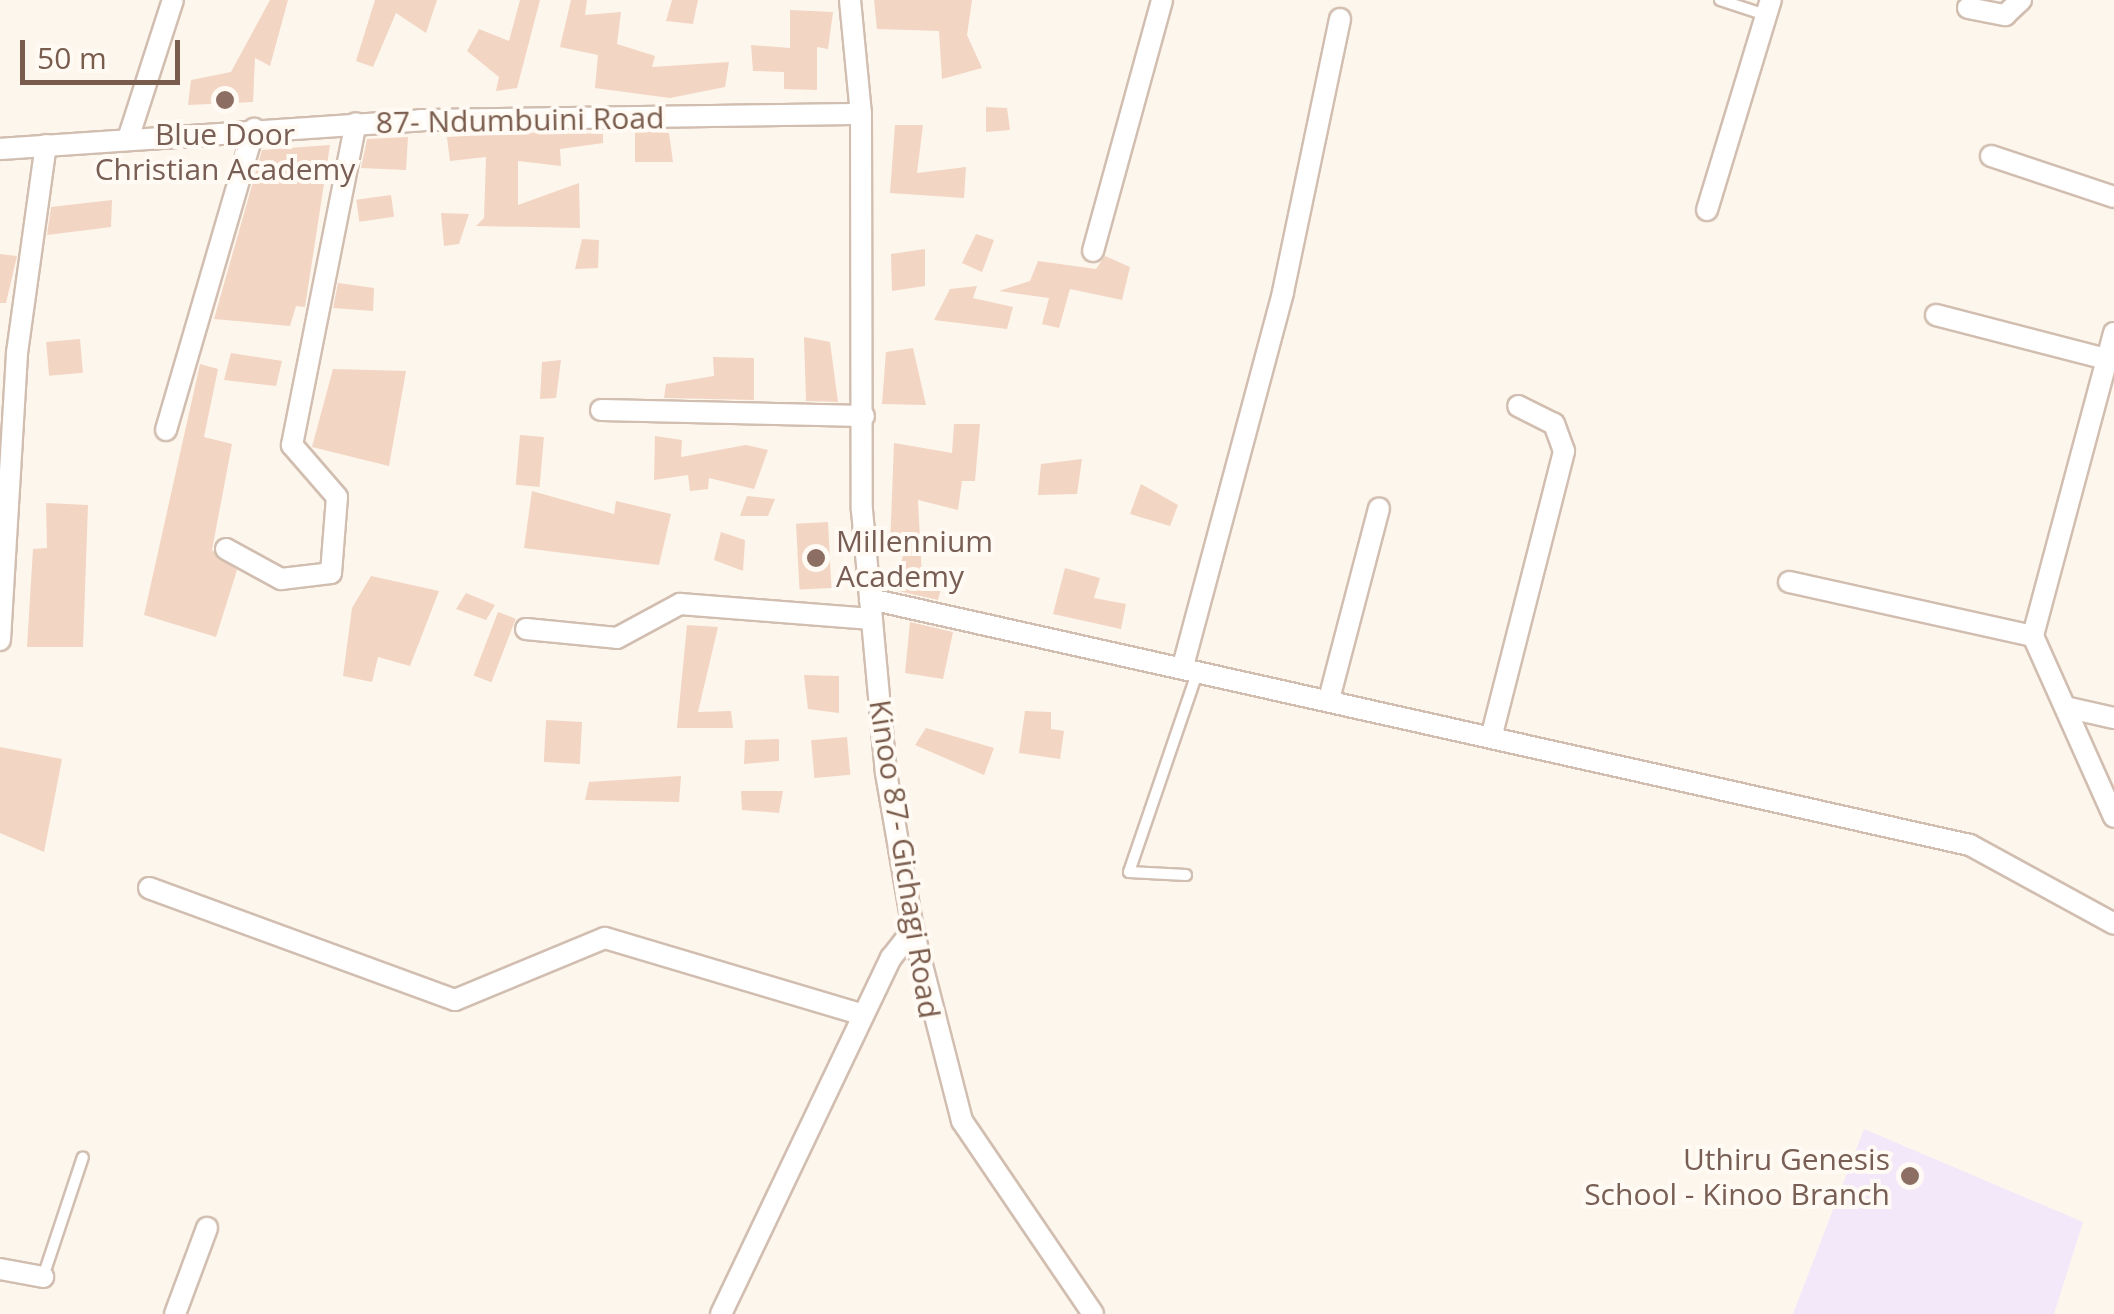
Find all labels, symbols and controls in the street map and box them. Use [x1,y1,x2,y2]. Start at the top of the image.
scale bar [25,20,185,82]
text: 50 m [37,37,107,78]
marker: Blue Door Christian Academy [214,89,236,111]
street label: 87- Ndumbuini Road [375,99,665,141]
place label: Blue Door Christian Academy [95,116,355,186]
place label: Millennium Academy [836,523,993,594]
marker: Millennium Academy [805,547,827,569]
street label: Kinoo 87- Gichagi Road [862,697,948,1021]
place label: Uthiru Genesis School - Kinoo Branch [1584,1141,1890,1212]
marker: Uthiru Genesis School - Kinoo Branch [1899,1165,1921,1187]

